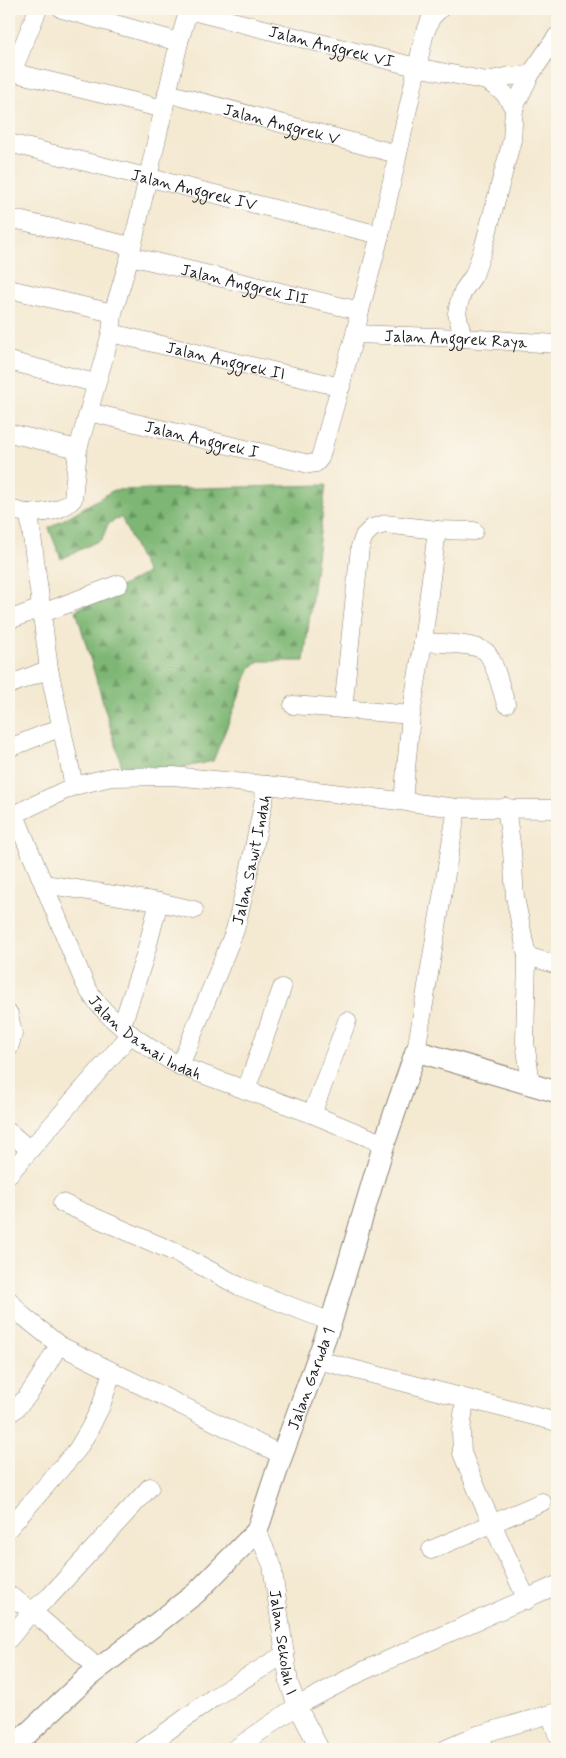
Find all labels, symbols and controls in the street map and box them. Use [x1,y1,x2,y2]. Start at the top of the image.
street label: Jalan Anggrek VI [266,22,396,73]
street label: Jalan Anggrek V [221,99,342,150]
street label: Jalan Anggrek IV [129,165,259,216]
street label: Jalan Anggrek III [179,260,310,310]
street label: Jalan Anggrek Raya [384,326,529,354]
street label: Jalan Anggrek II [164,337,287,386]
street label: Jalan Anggrek I [142,416,261,464]
street label: Jalan Sawit Indah [228,793,277,927]
street label: Jalan Damai Indah [83,991,204,1085]
street label: Jalan Garuda 1 [283,1325,340,1433]
street label: Jalan Sekolah I [264,1588,301,1698]

